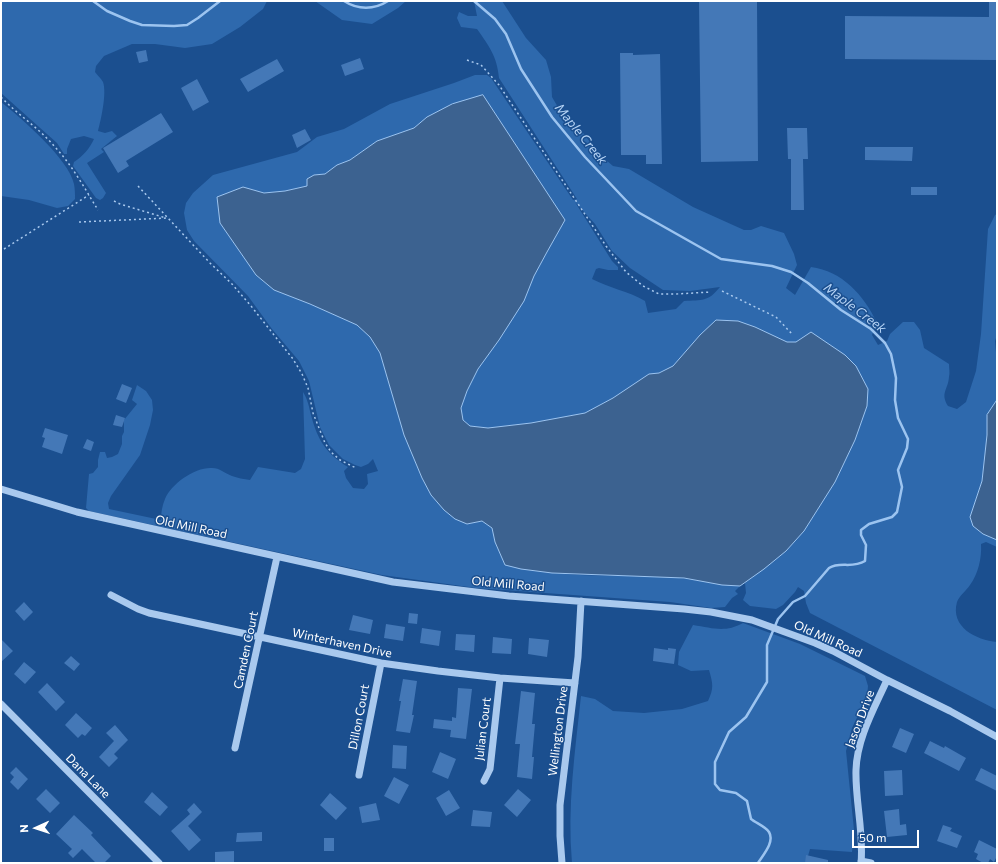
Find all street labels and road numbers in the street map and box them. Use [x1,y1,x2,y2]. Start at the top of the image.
street label: Old Mill Road [154,512,228,542]
street label: Old Mill Road [471,574,545,594]
street label: Camden Court [231,610,261,690]
street label: Old Mill Road [792,618,864,660]
street label: Winterhaven Drive [291,625,393,661]
street label: Dillon Court [346,683,372,751]
street label: Wellington Drive [545,685,571,777]
street label: Jason Drive [842,688,878,750]
street label: Julian Court [472,697,494,761]
street label: Dana Lane [63,751,113,801]

